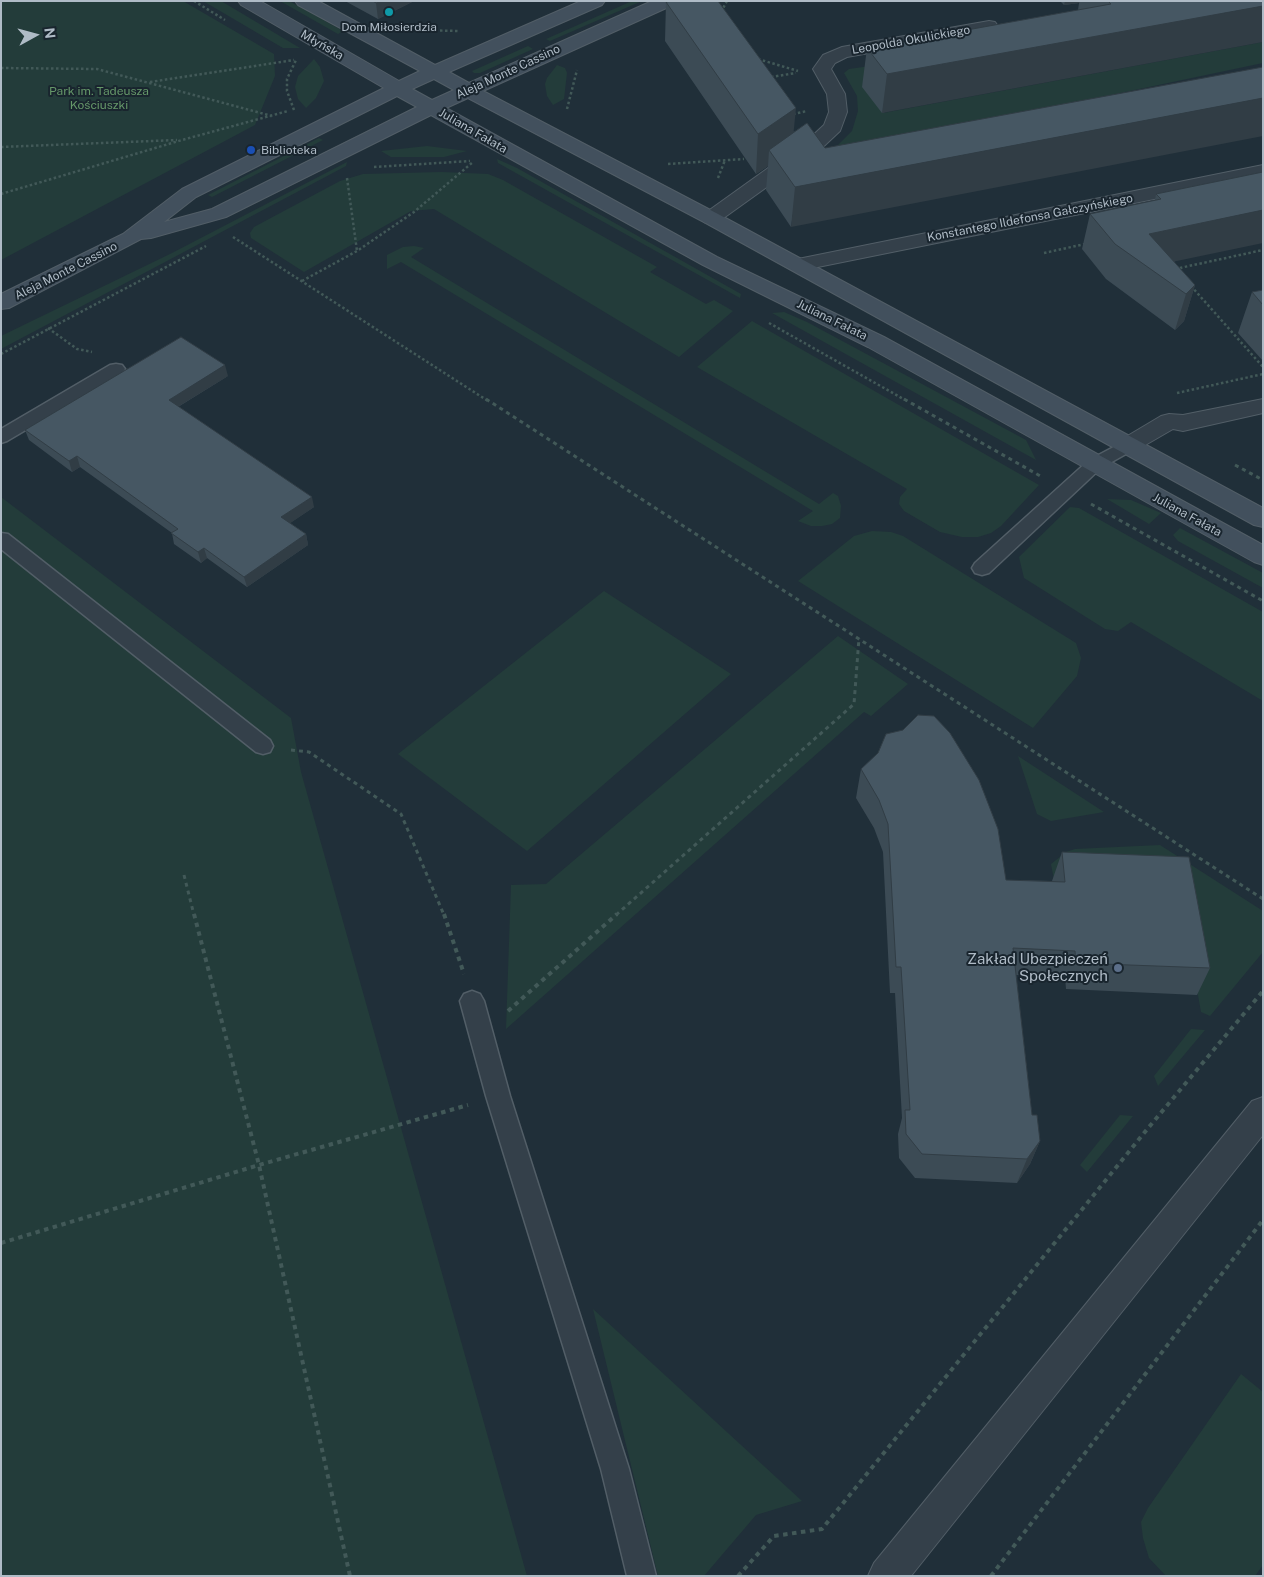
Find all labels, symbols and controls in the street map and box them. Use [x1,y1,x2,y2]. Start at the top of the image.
marker: Dom Miłosierdzia [383,6,395,18]
north arrow [10,10,60,60]
place label: Dom Miłosierdzia [341,20,437,34]
street label: Leopolda Okulickiego [851,22,971,58]
text: N [41,27,58,40]
street label: Młyńska [298,27,346,63]
street label: Aleja Monte Cassino [454,42,562,102]
park label: Park im. Tadeusza Kościuszki [49,84,149,112]
street label: Juliana Fałata [436,106,510,156]
place label: Biblioteka [261,143,317,157]
marker: Biblioteka [245,144,257,156]
street label: Konstantego Ildefonsa Gałczyńskiego [926,191,1134,245]
street label: Aleja Monte Cassino [12,239,120,303]
street label: Juliana Fałata [794,297,870,343]
street label: Juliana Fałata [1150,490,1224,540]
place label: Zakład Ubezpieczeń Społecznych [967,950,1108,985]
marker: Zakład Ubezpieczeń Społecznych [1112,962,1124,974]

